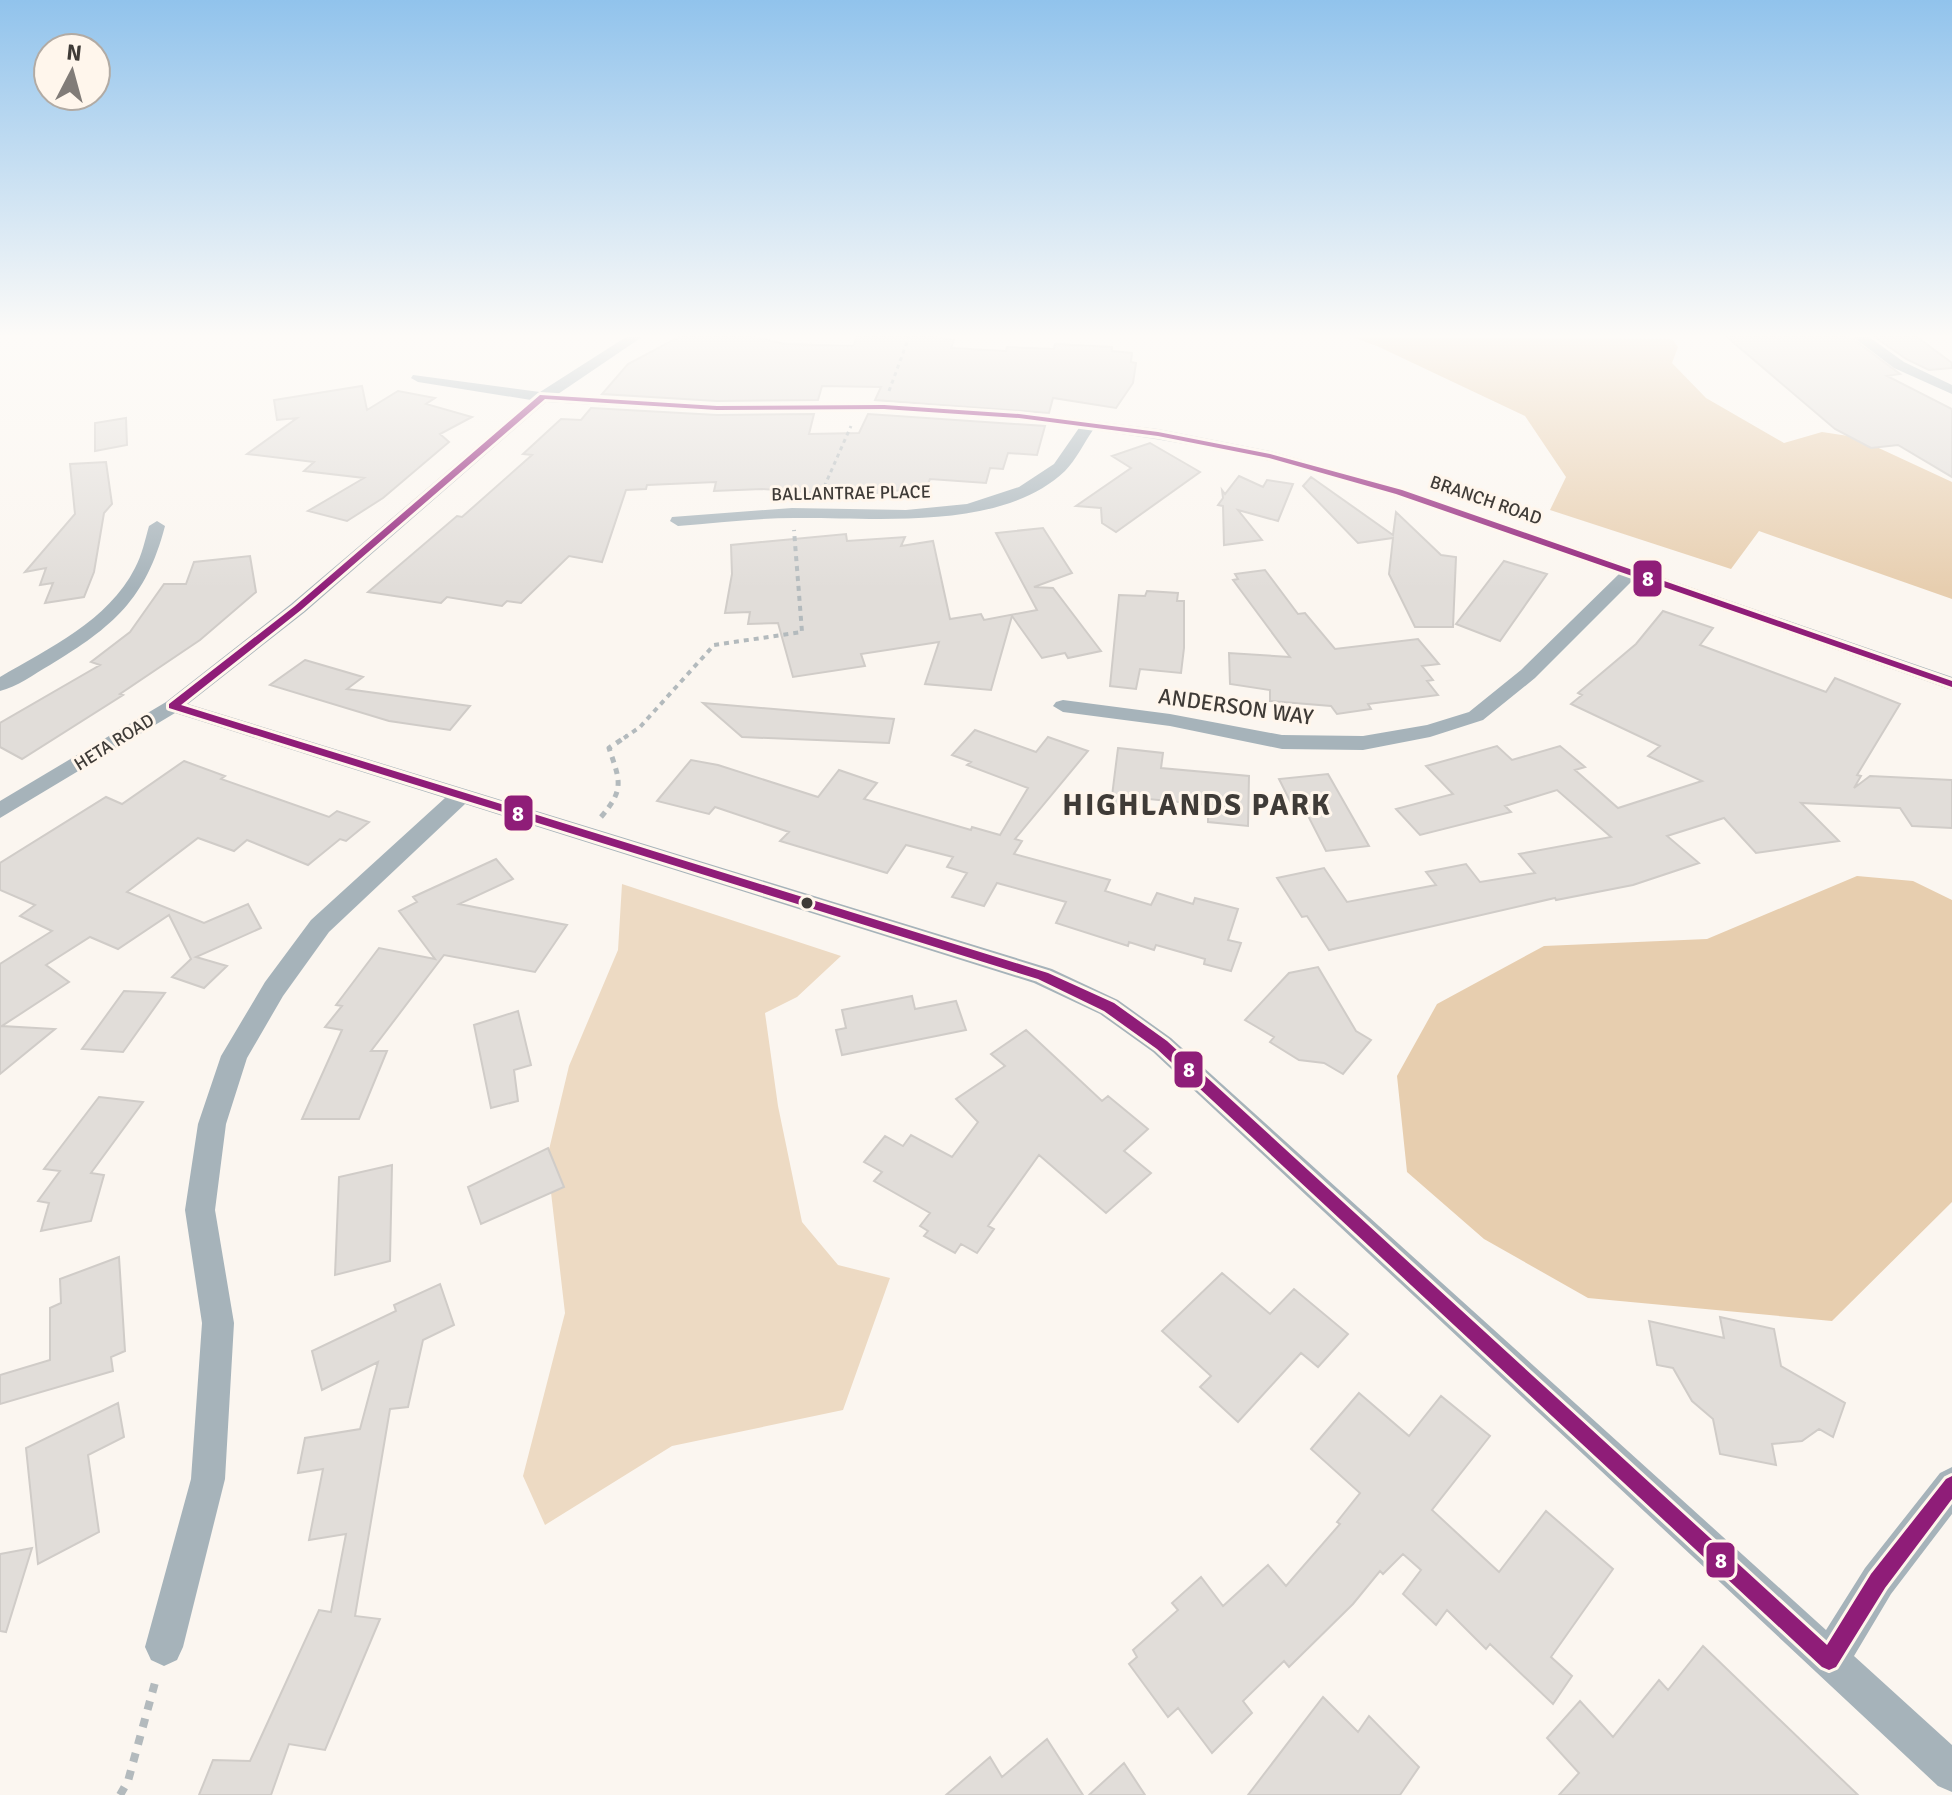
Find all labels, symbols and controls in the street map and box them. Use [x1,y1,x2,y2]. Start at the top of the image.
north arrow [32,32,112,112]
text: N [65,38,83,67]
street label: BRANCH ROAD [1427,471,1545,529]
street label: BALLANTRAE PLACE [771,481,931,505]
line badge: 8 [1632,559,1663,598]
text: 8 [1642,565,1654,592]
street label: ANDERSON WAY [1157,682,1315,731]
street label: HETA ROAD [70,709,158,775]
district label: HIGHLANDS PARK [1062,787,1332,824]
line badge: 8 [503,794,534,832]
text: 8 [512,800,524,827]
unlabelled marker [799,895,815,911]
line badge: 8 [1173,1050,1204,1089]
text: 8 [1183,1056,1195,1083]
line badge: 8 [1705,1541,1736,1579]
text: 8 [1715,1547,1727,1574]

